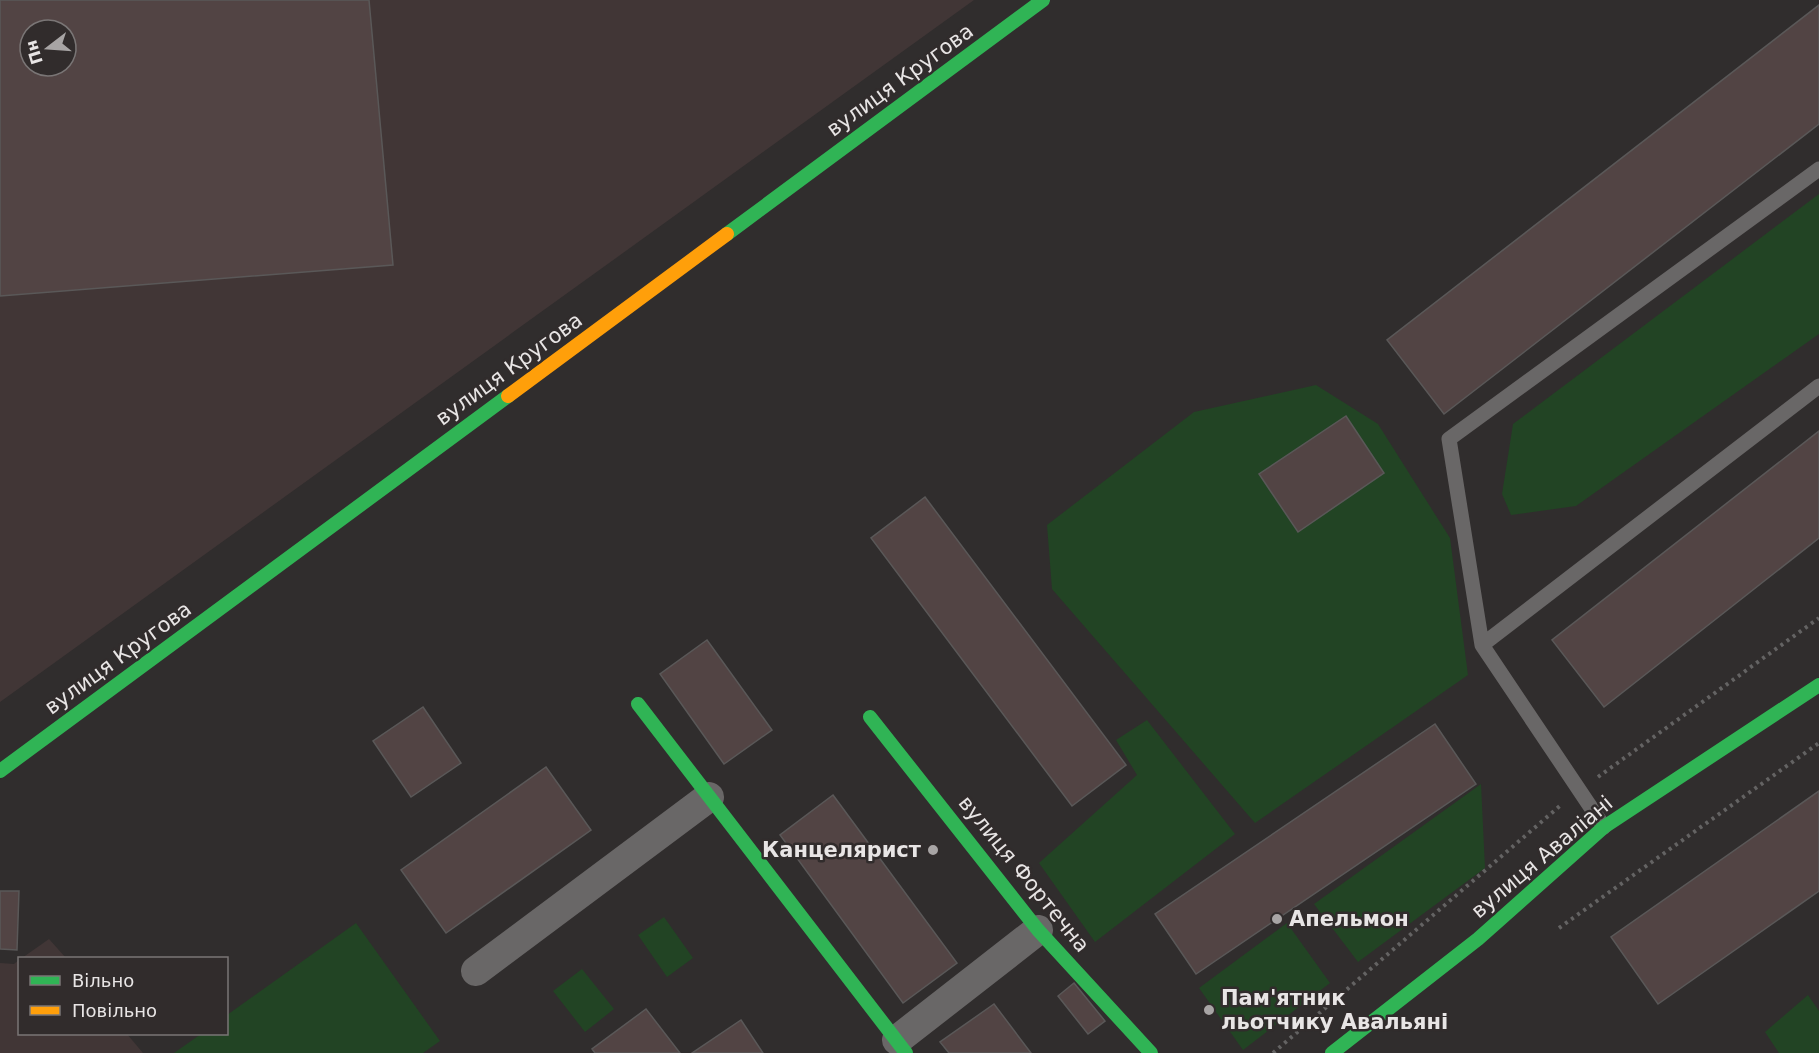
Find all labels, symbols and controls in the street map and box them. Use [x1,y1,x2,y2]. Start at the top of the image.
north arrow [18,18,78,78]
street label: вулиця Кругова [822,19,978,141]
text: Пн [21,38,47,67]
street label: вулиця Кругова [431,308,587,430]
street label: вулиця Кругова [40,597,196,719]
street label: вулиця Фортечна [954,791,1094,957]
street label: вулиця Аваліані [1467,791,1617,923]
place label: Канцелярист [762,838,922,862]
marker: Канцелярист [926,843,940,857]
place label: Апельмон [1289,907,1409,931]
marker: Апельмон [1270,912,1284,926]
legend [18,957,228,1035]
text: Вільно [72,970,134,991]
place label: Пам'ятник льотчику Авальяні [1221,986,1448,1034]
text: Повільно [72,1000,157,1021]
marker: Пам'ятник льотчику Авальяні [1202,1003,1216,1017]

